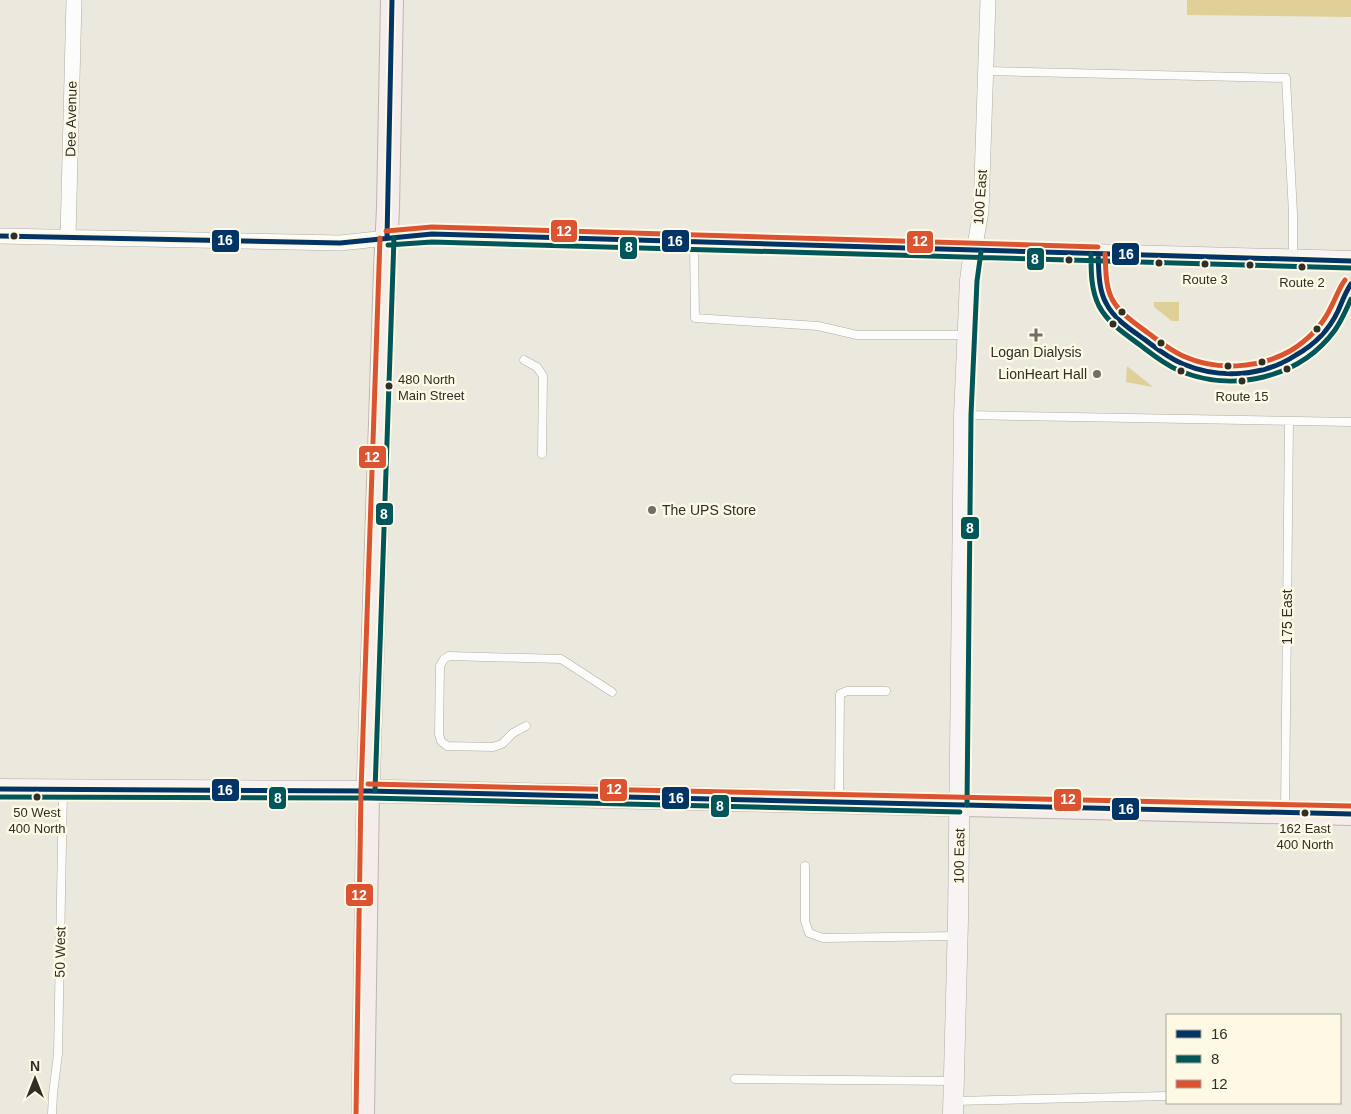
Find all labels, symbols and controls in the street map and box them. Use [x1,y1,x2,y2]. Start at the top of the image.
street label: Dee Avenue [62,81,80,157]
street label: 100 East [970,169,990,225]
line badge: 12 [550,219,578,243]
text: 12 [556,223,572,239]
line badge: 16 [211,229,240,253]
line badge: 16 [661,229,690,253]
line badge: 12 [906,230,934,254]
unlabelled marker [9,231,19,241]
text: 16 [217,232,233,248]
text: 16 [667,233,683,249]
text: 12 [912,233,928,249]
line badge: 8 [619,236,638,260]
text: 8 [625,239,633,255]
line badge: 16 [1111,242,1140,266]
text: 16 [1118,246,1134,262]
line badge: 8 [1026,247,1045,271]
text: 8 [1031,251,1039,267]
unlabelled marker [1064,255,1074,265]
unlabelled marker [1154,258,1164,268]
marker: Route 3 [1200,259,1210,269]
unlabelled marker [1245,260,1255,270]
marker: Route 2 [1297,262,1307,272]
place label: Route 3 [1182,272,1228,287]
place label: Route 2 [1279,275,1325,290]
unlabelled marker [1117,307,1127,317]
unlabelled marker [1108,319,1118,329]
unlabelled marker [1312,324,1322,334]
marker: Logan Dialysis [1029,328,1043,342]
unlabelled marker [1156,338,1166,348]
place label: Logan Dialysis [990,344,1082,360]
unlabelled marker [1257,357,1267,367]
unlabelled marker [1223,361,1233,371]
unlabelled marker [1282,364,1292,374]
place label: LionHeart Hall [998,366,1087,382]
unlabelled marker [1176,366,1186,376]
marker: LionHeart Hall [1091,368,1103,380]
place label: 480 North Main Street [398,372,465,403]
marker: Route 15 [1237,376,1247,386]
marker: 480 North Main Street [384,381,394,391]
place label: Route 15 [1216,389,1268,404]
line badge: 12 [358,445,387,469]
text: 12 [364,449,380,465]
line badge: 8 [375,502,394,526]
place label: The UPS Store [662,502,756,518]
marker: The UPS Store [646,504,658,516]
text: 8 [380,506,388,522]
line badge: 8 [960,516,980,540]
text: 8 [966,520,974,536]
street label: 175 East [1279,589,1295,645]
line badge: 16 [211,778,240,802]
line badge: 12 [599,778,628,802]
text: 12 [606,781,622,797]
text: 16 [217,782,233,798]
line badge: 8 [268,786,287,810]
line badge: 16 [661,786,690,810]
line badge: 12 [1053,788,1082,812]
text: 8 [274,790,282,806]
text: 16 [668,790,684,806]
text: 12 [1060,791,1076,807]
marker: 50 West 400 North [32,792,42,802]
line badge: 8 [710,794,730,818]
line badge: 16 [1111,797,1140,821]
text: 8 [716,798,724,814]
text: 16 [1118,801,1134,817]
place label: 50 West 400 North [8,805,66,836]
marker: 162 East 400 North [1300,808,1310,818]
place label: 162 East 400 North [1276,821,1334,852]
street label: 100 East [951,828,967,884]
line badge: 12 [345,883,374,907]
text: 12 [351,887,367,903]
street label: 50 West [52,926,68,978]
legend [1166,1014,1341,1104]
text: 16 [1211,1025,1228,1042]
text: 8 [1211,1050,1219,1067]
north arrow [10,1054,60,1104]
text: N [30,1058,40,1074]
text: 12 [1211,1075,1228,1092]

